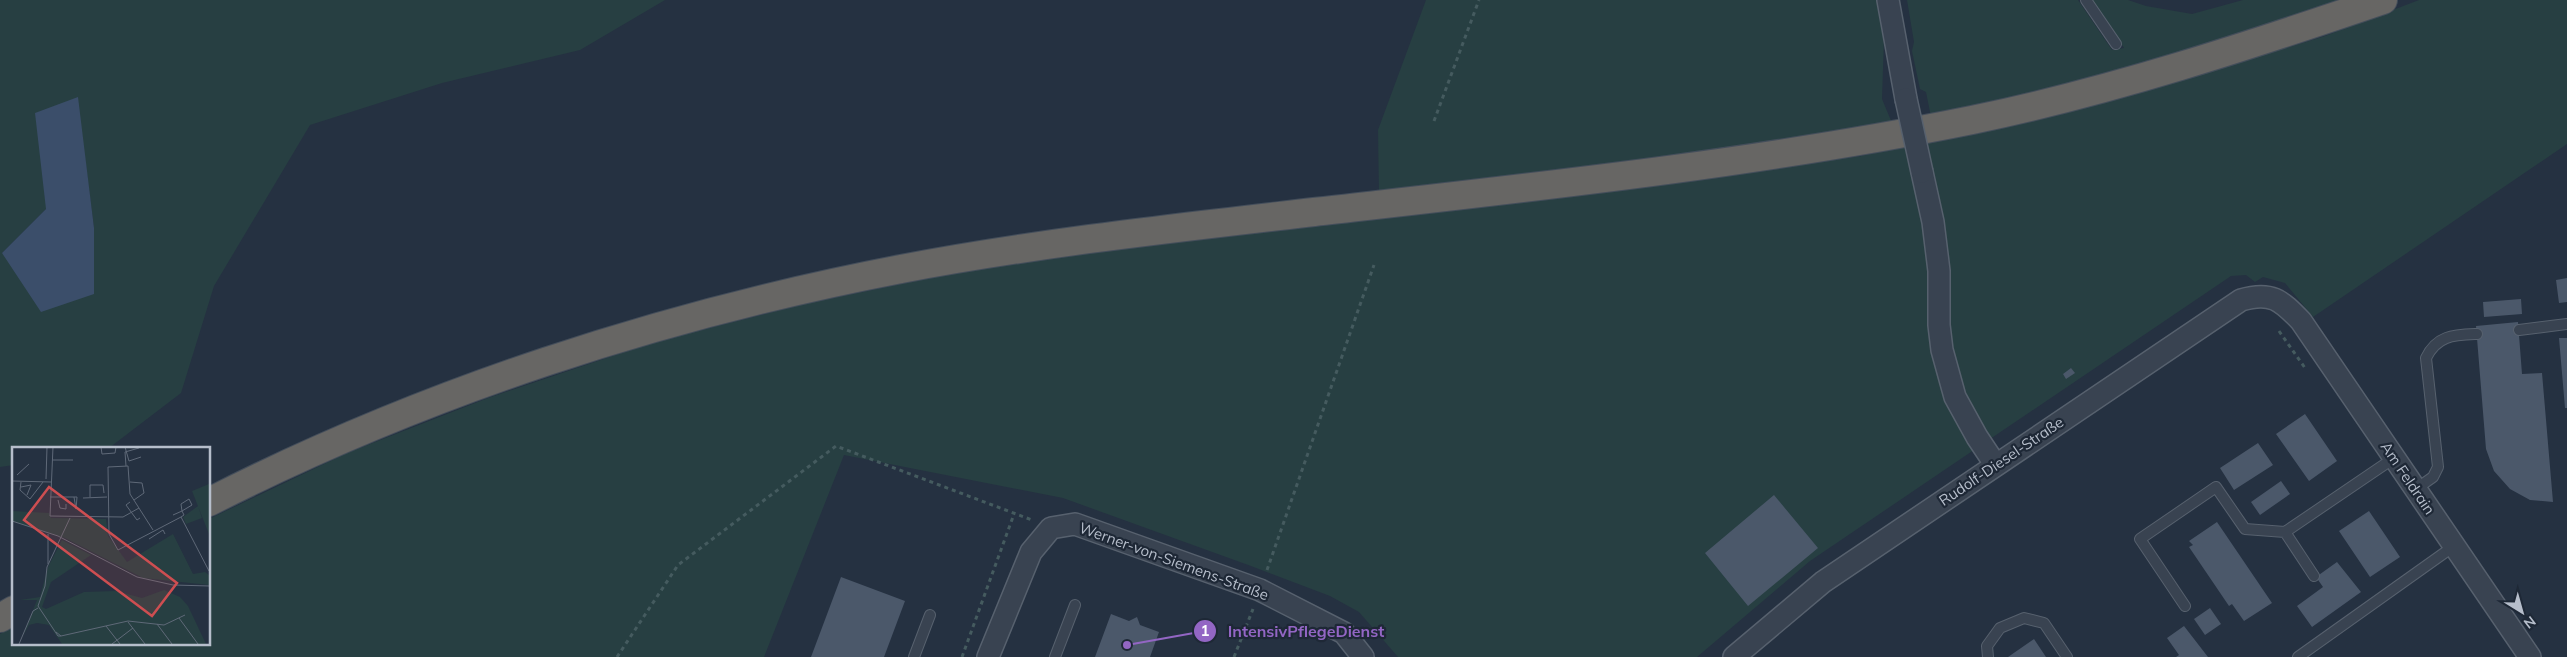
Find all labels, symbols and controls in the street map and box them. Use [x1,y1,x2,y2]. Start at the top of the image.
street label: Rudolf-Diesel-Straße [1935,412,2067,510]
street label: Am Feldrain [2377,438,2439,518]
inset map [12,447,210,644]
street label: Werner-von-Siemens-Straße [1077,518,1271,604]
north arrow [2497,587,2547,637]
text: N [2520,612,2539,633]
callout: IntensivPflegeDienst [1193,615,1394,646]
text: 1 [1200,621,1210,640]
text: IntensivPflegeDienst [1228,621,1384,641]

